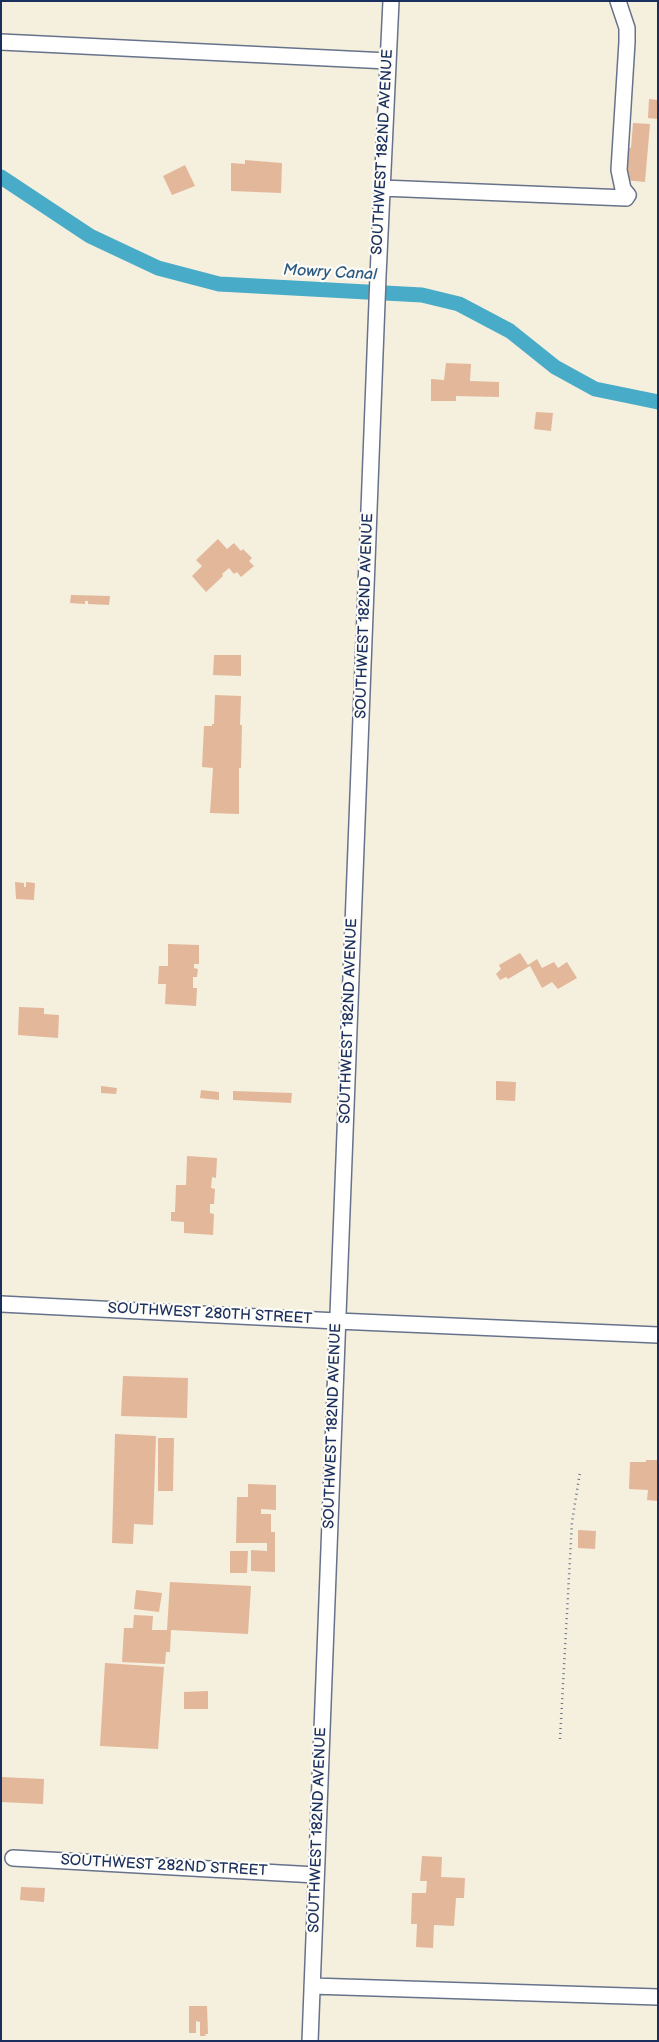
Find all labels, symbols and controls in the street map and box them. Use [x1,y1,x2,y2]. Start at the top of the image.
street label: SOUTHWEST 182ND AVENUE [369,49,397,255]
water label: Mowry Canal [283,261,377,285]
street label: SOUTHWEST 182ND AVENUE [352,513,378,719]
street label: SOUTHWEST 182ND AVENUE [336,918,362,1124]
street label: SOUTHWEST 280TH STREET [107,1300,313,1328]
street label: SOUTHWEST 182ND AVENUE [320,1323,346,1529]
street label: SOUTHWEST 182ND AVENUE [305,1727,331,1933]
street label: SOUTHWEST 282ND STREET [60,1852,268,1880]

